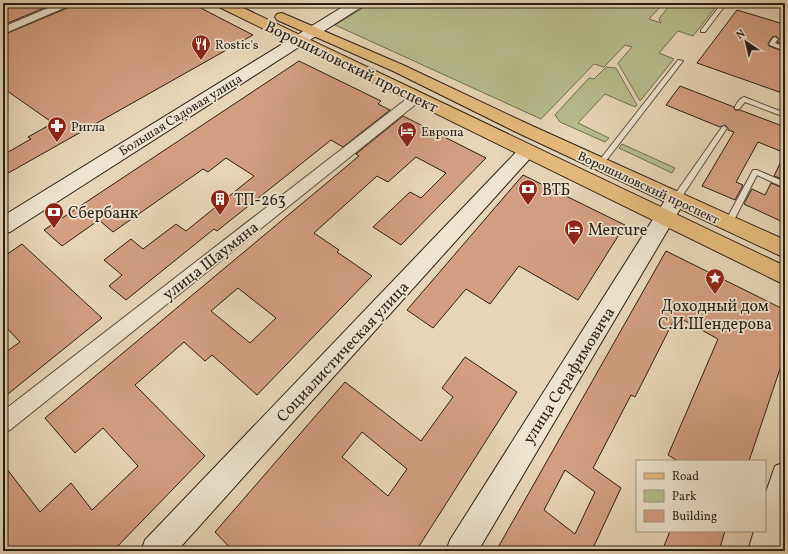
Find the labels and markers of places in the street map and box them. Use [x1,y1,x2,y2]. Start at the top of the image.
restaurant icon: Rostic's [190,33,212,61]
place label: Rostic's [215,37,259,55]
pharmacy icon: Ригла [46,115,68,143]
place label: Ригла [71,119,105,137]
hotel icon: Европа [396,120,418,148]
place label: Европа [421,124,464,142]
bank icon: ВТБ [517,178,539,206]
place label: ВТБ [542,180,570,202]
building icon: ТП-263 [209,188,231,216]
place label: ТП-263 [234,190,286,212]
bank icon: Сбербанк [43,201,65,229]
place label: Сбербанк [68,203,139,225]
hotel icon: Mercure [563,218,585,246]
place label: Mercure [588,220,647,242]
place icon: Доходный дом С.И.Шендерова [704,267,726,295]
place label: Доходный дом С.И.Шендерова [658,296,772,336]

